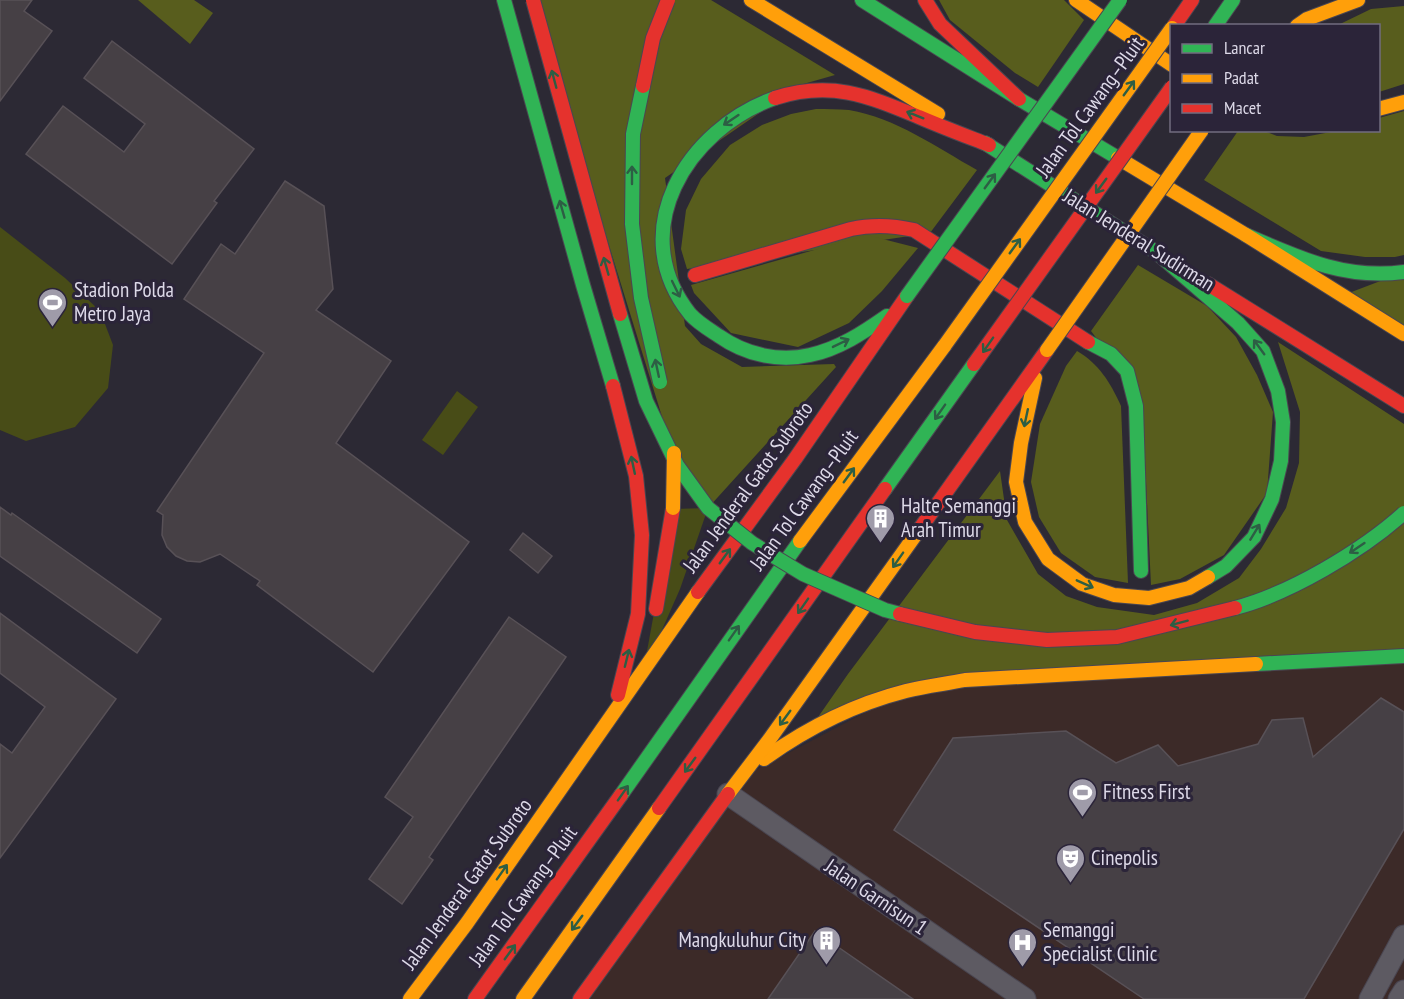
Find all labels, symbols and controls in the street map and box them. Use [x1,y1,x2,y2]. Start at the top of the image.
legend [1170,24,1380,132]
street label: Jalan Tol Cawang–Pluit [1029,31,1150,183]
text: Lancar [1224,36,1265,59]
text: Padat [1224,66,1259,89]
one-way arrow [547,69,559,88]
one-way arrow [1123,80,1135,96]
text: Macet [1224,96,1261,119]
one-way arrow [906,109,925,120]
one-way arrow [723,114,739,126]
one-way arrow [626,166,638,186]
one-way arrow [984,173,996,189]
one-way arrow [1095,177,1107,193]
street label: Jalan Jenderal Sudirman [1058,182,1220,297]
one-way arrow [556,200,567,219]
one-way arrow [1009,239,1021,255]
one-way arrow [600,257,612,276]
place label: Stadion Polda Metro Jaya [74,276,174,327]
one-way arrow [671,279,683,297]
sports icon: Stadion Polda Metro Jaya [37,286,69,328]
one-way arrow [982,336,994,352]
one-way arrow [832,337,850,349]
one-way arrow [1253,340,1265,356]
one-way arrow [651,358,662,378]
street label: Jalan Jenderal Gatot Subroto [676,396,819,578]
one-way arrow [934,404,946,420]
one-way arrow [1020,408,1031,428]
street label: Jalan Tol Cawang–Pluit [743,424,864,576]
one-way arrow [627,455,638,475]
one-way arrow [842,467,855,483]
place label: Halte Semanggi Arah Timur [901,492,1016,543]
building icon: Halte Semanggi Arah Timur [864,502,896,544]
one-way arrow [1250,524,1262,541]
one-way arrow [1349,542,1366,554]
one-way arrow [719,549,731,565]
one-way arrow [892,551,905,567]
one-way arrow [1076,579,1094,591]
one-way arrow [797,597,809,613]
one-way arrow [1170,618,1189,630]
one-way arrow [728,625,740,641]
one-way arrow [622,648,634,667]
one-way arrow [779,710,791,726]
one-way arrow [684,756,696,772]
sports icon: Fitness First [1066,776,1098,818]
place label: Fitness First [1103,778,1191,805]
one-way arrow [617,785,629,801]
street label: Jalan Jenderal Gatot Subroto [395,793,538,975]
street label: Jalan Tol Cawang–Pluit [462,820,583,972]
theatre icon: Cinepolis [1054,842,1086,884]
place label: Cinepolis [1091,844,1158,871]
street label: Jalan Garnisun 1 [819,852,933,941]
one-way arrow [496,864,508,880]
one-way arrow [571,915,583,931]
place label: Semanggi Specialist Clinic [1043,916,1158,967]
building icon: Mangkuluhur City [811,924,843,966]
place label: Mangkuluhur City [678,926,806,953]
hospital icon: Semanggi Specialist Clinic [1006,926,1038,968]
one-way arrow [504,944,516,960]

